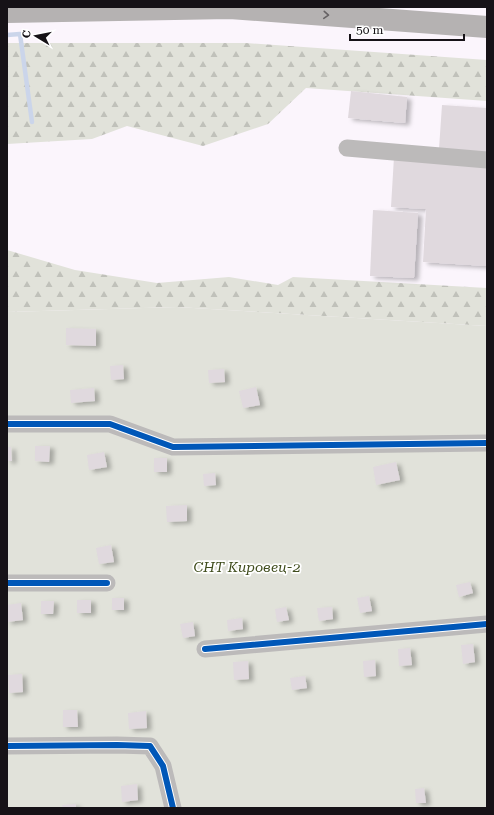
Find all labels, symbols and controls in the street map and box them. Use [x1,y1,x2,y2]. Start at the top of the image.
one-way arrow [323,11,329,20]
north arrow [16,16,56,56]
scale bar [350,16,464,42]
text: 50 m [356,23,383,37]
text: С [20,29,34,39]
park label: СНТ Кировец-2 [193,559,301,575]

